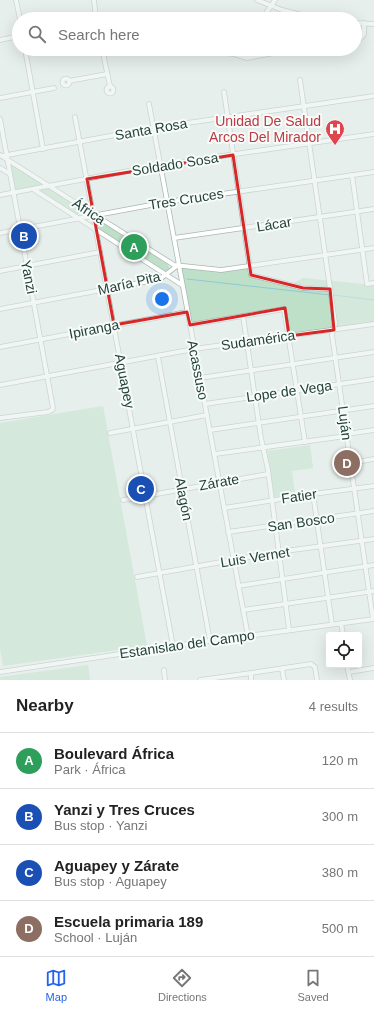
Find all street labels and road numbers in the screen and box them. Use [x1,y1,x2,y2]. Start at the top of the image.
street label: Santa Rosa [114,115,189,143]
street label: Soldado Sosa [131,149,220,179]
street label: Tres Cruces [147,185,225,213]
street label: África [70,195,109,228]
street label: Lácar [255,213,293,235]
street label: Yanzi [18,259,40,295]
street label: María Pita [96,268,162,298]
street label: Ipiranga [68,316,121,342]
street label: Sudamérica [220,327,296,353]
street label: Acassuso [184,339,212,402]
street label: Aguapey [112,352,138,410]
street label: Lope de Vega [245,377,333,405]
street label: Luján [335,405,355,441]
street label: Zárate [198,471,241,493]
street label: Alagón [172,476,196,522]
street label: Fatier [280,486,318,506]
street label: San Bosco [266,509,336,535]
street label: Luis Vernet [219,544,291,570]
street label: Estanislao del Campo [118,627,256,661]

